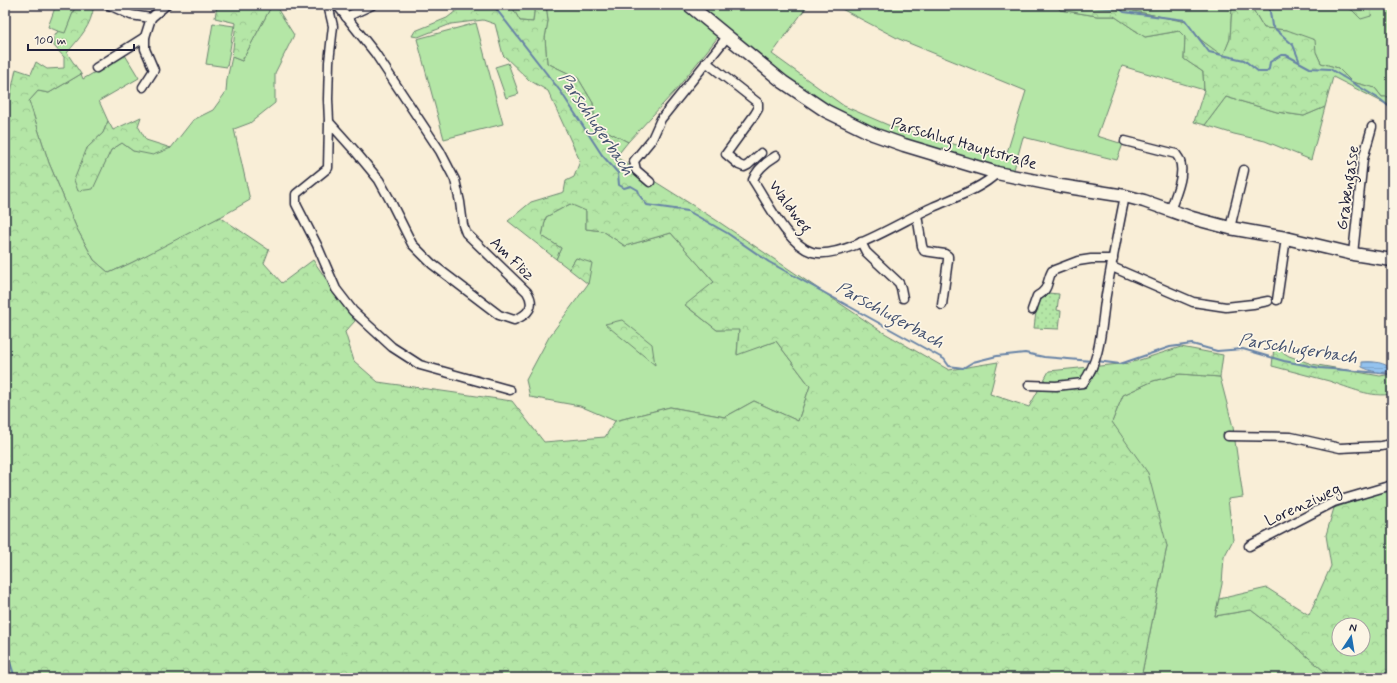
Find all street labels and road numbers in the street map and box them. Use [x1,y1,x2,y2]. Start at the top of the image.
street label: Parschlug Hauptstraße [888,113,1040,176]
street label: Grabengasse [1332,144,1365,232]
street label: Waldweg [763,176,816,238]
street label: Am Flöz [485,233,539,286]
street label: Lorenziweg [1262,478,1345,533]

